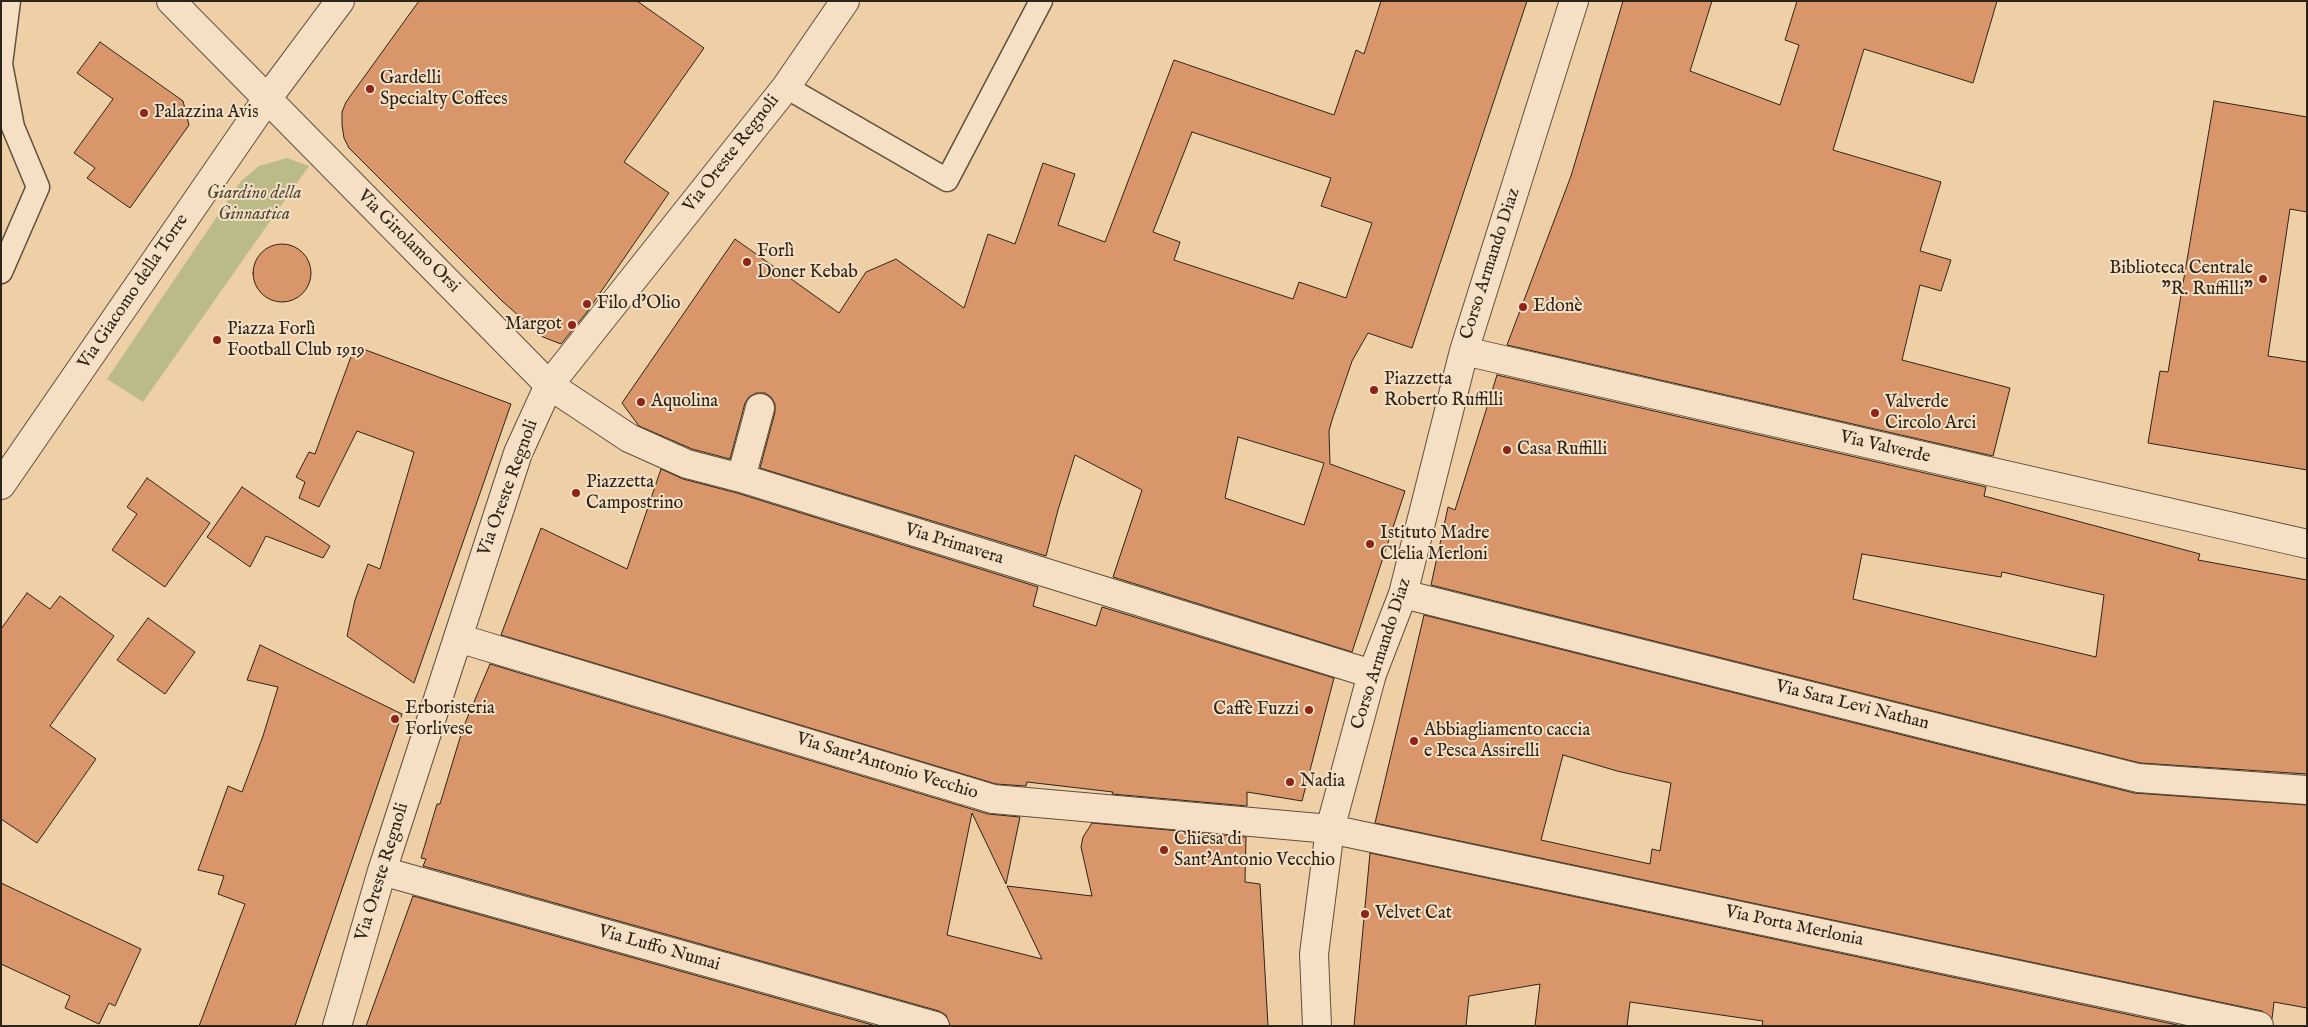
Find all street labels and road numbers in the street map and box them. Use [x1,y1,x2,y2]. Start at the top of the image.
street label: Via Oreste Regnoli [679,91,785,217]
street label: Via Girolamo Orsi [352,186,464,298]
street label: Corso Armando Diaz [1456,186,1526,342]
street label: Via Giacomo della Torre [74,210,194,374]
street label: Via Oreste Regnoli [474,417,544,559]
street label: Via Valverde [1838,427,1932,469]
street label: Via Primavera [902,520,1006,570]
street label: Corso Armando Diaz [1347,576,1417,732]
street label: Via Sara Levi Nathan [1773,676,1931,736]
street label: Via Sant'Antonio Vecchio [793,729,981,805]
street label: Via Oreste Regnoli [352,800,414,944]
street label: Via Porta Merlonia [1723,902,1865,952]
street label: Via Luffo Numai [596,921,722,977]

